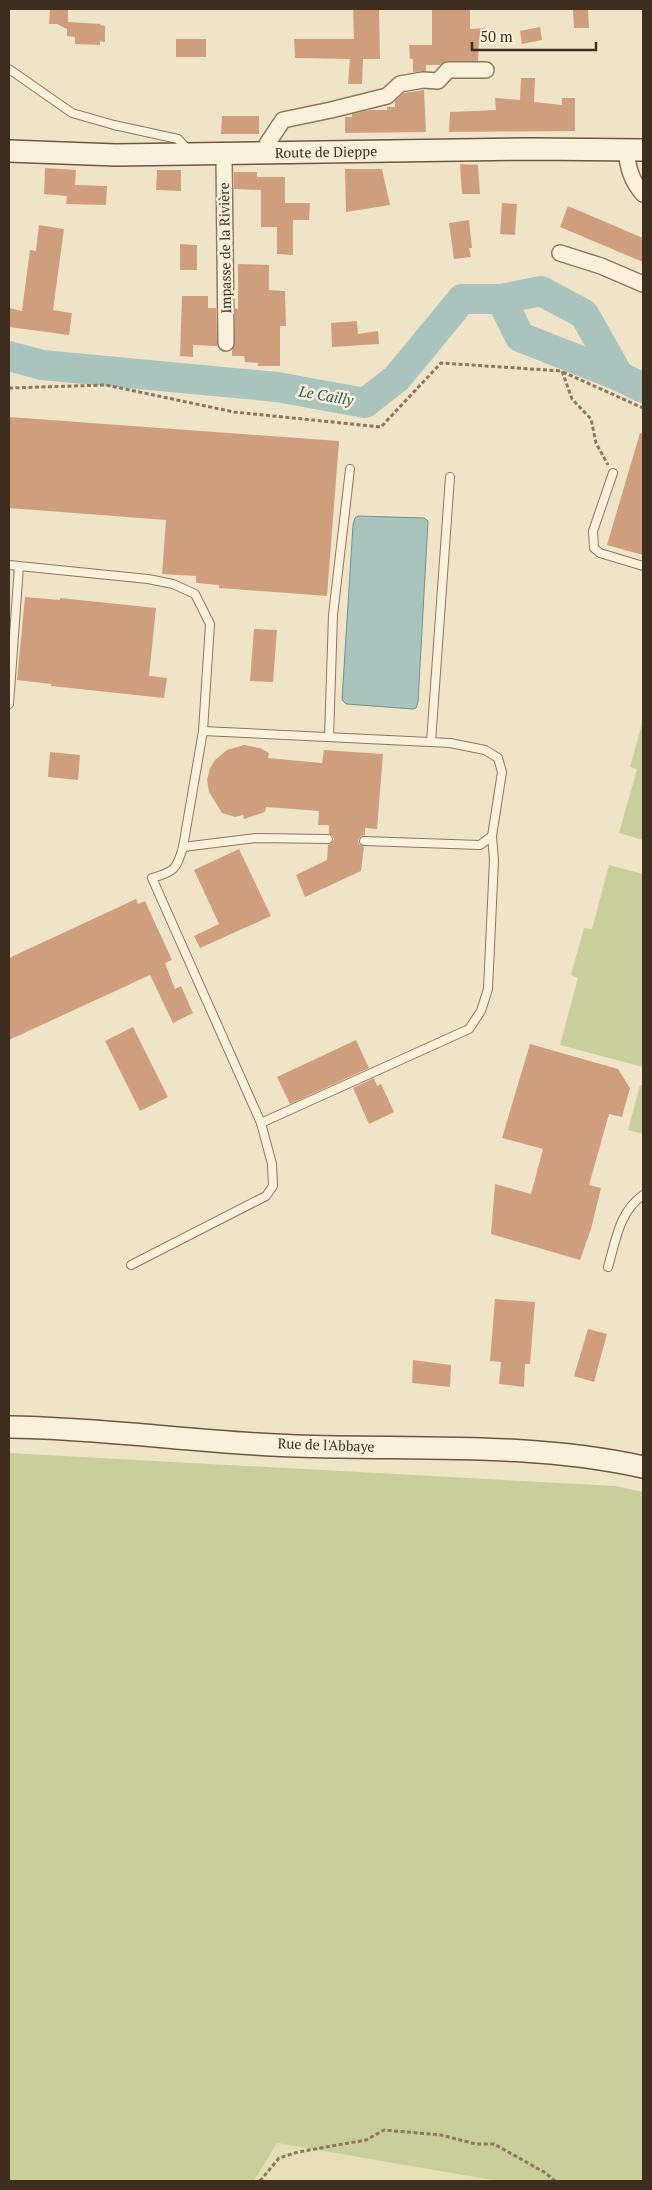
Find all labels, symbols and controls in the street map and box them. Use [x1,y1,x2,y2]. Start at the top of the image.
scale bar [472,20,596,52]
text: 50 m [480,26,513,46]
street label: Route de Dieppe [275,141,377,162]
street label: Impasse de la Rivière [214,182,235,314]
water label: Le Cailly [296,380,356,410]
street label: Rue de l'Abbaye [277,1433,375,1456]

